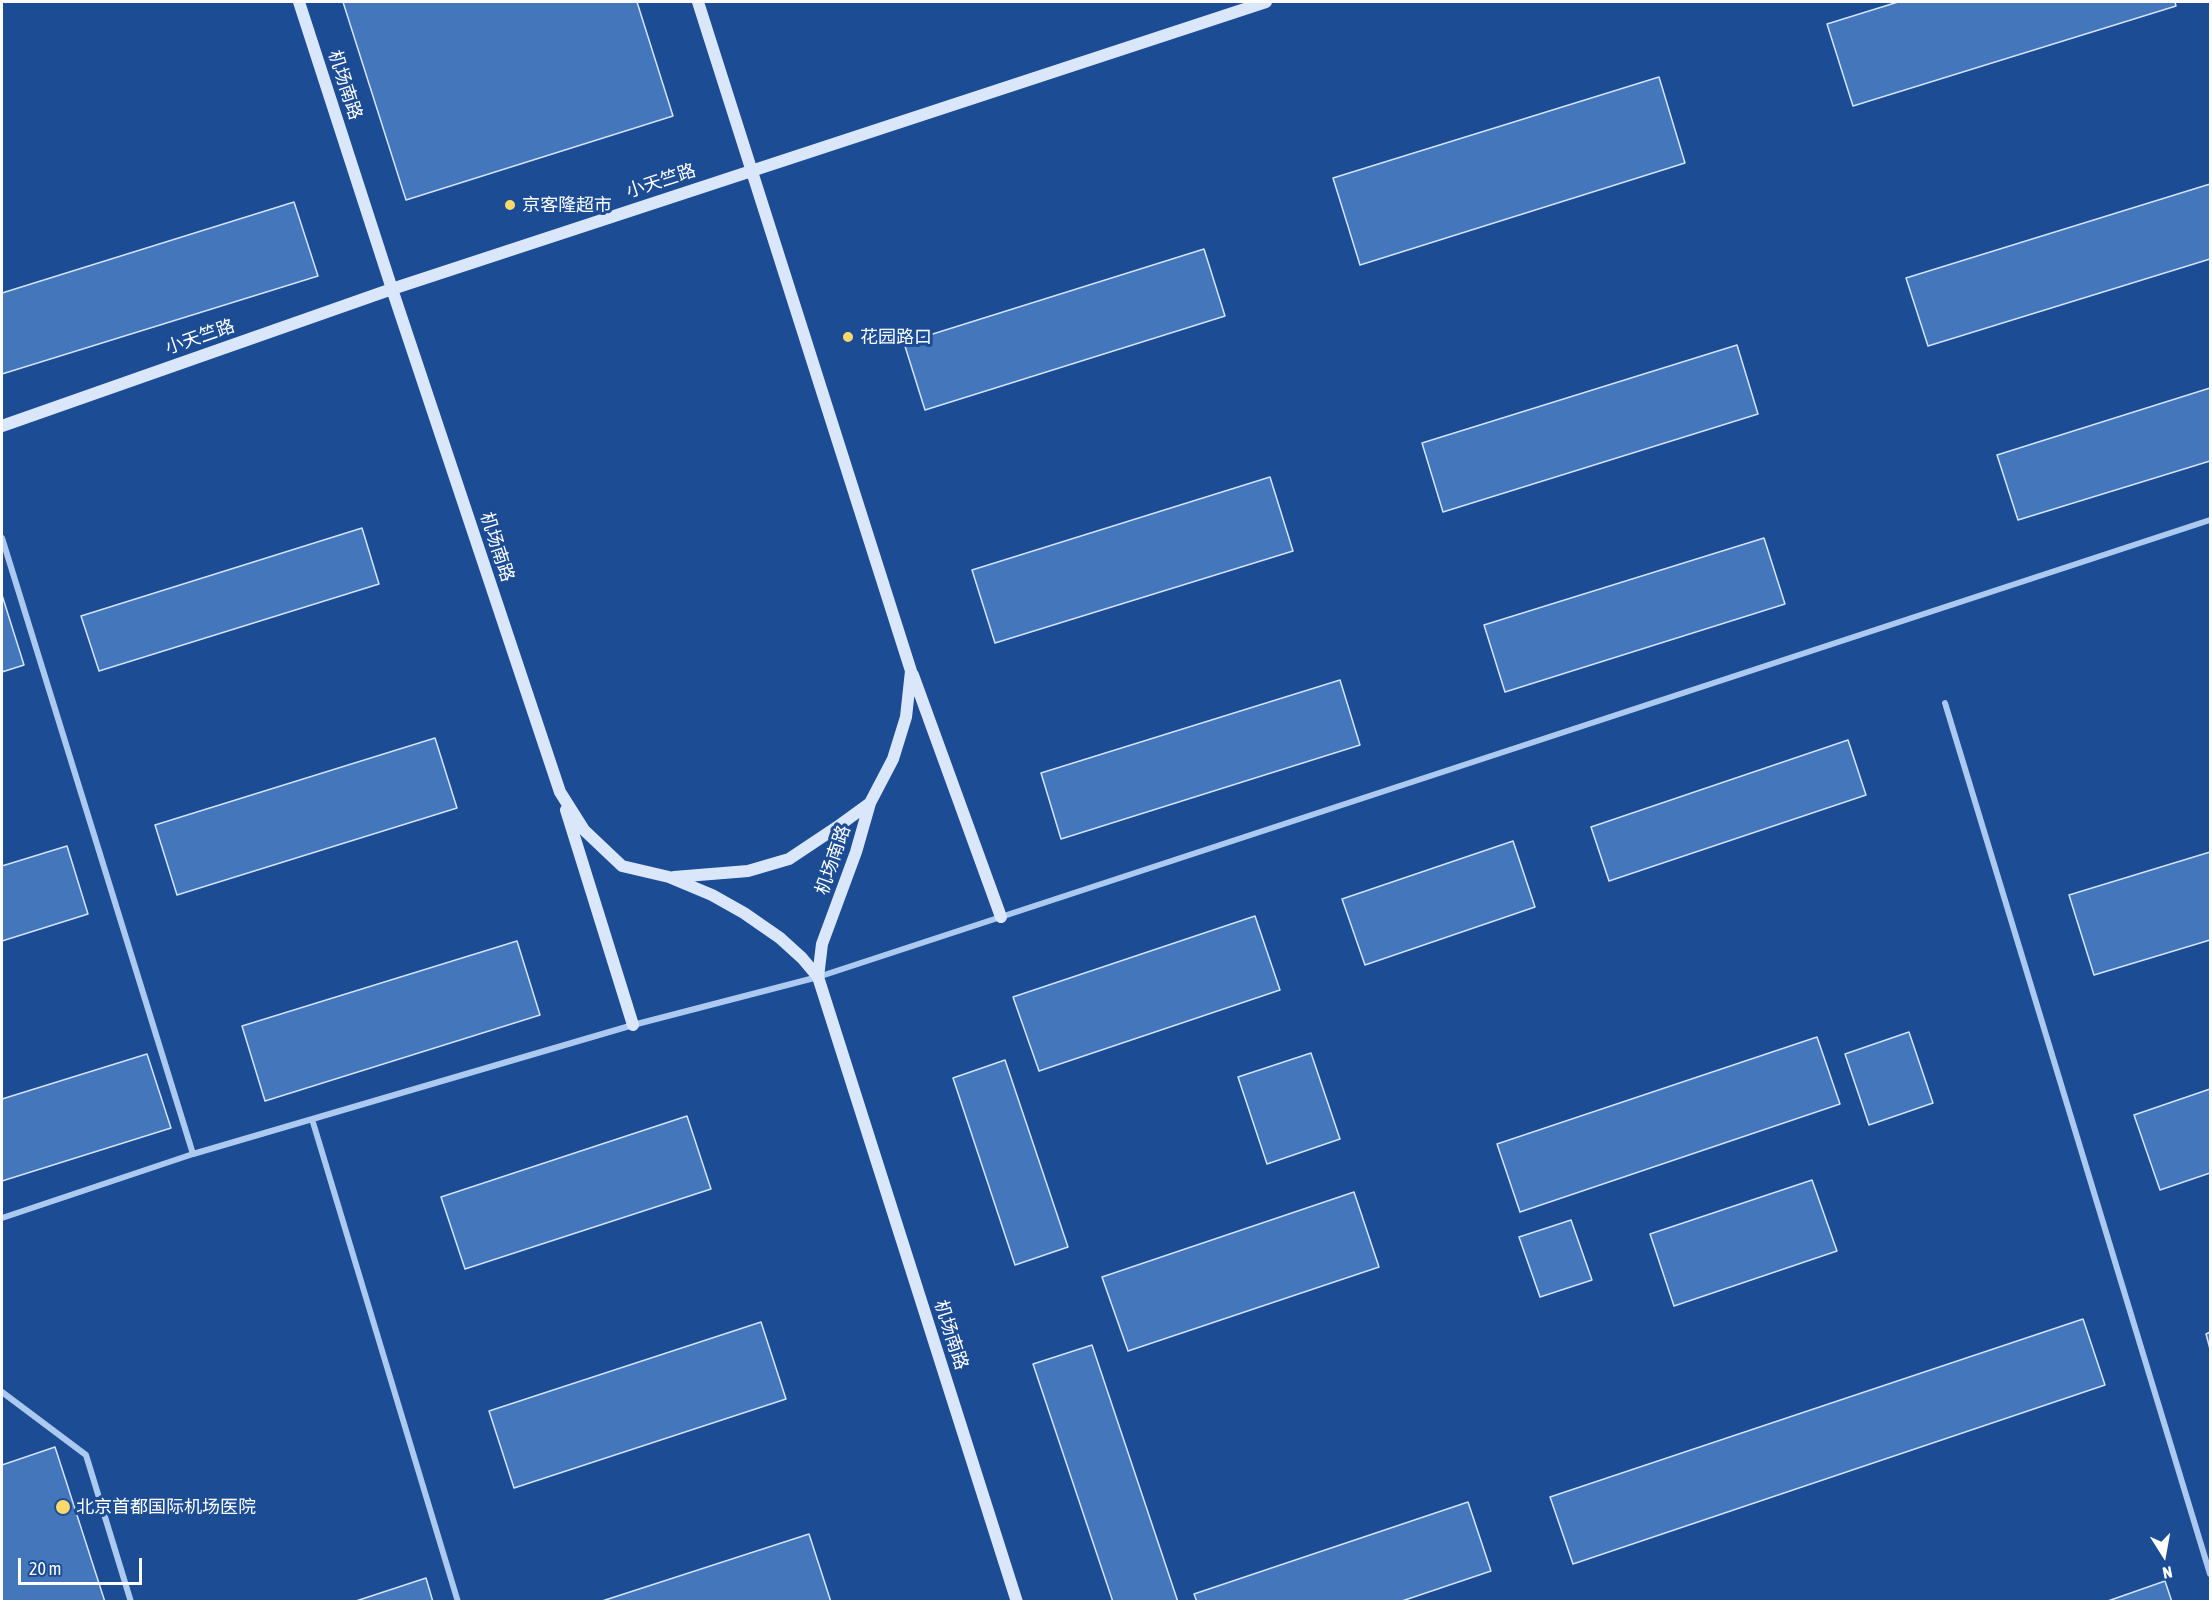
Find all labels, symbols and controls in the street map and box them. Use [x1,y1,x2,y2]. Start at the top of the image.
street label: 机场南路 [324,47,366,123]
street label: 小天竺路 [623,160,699,202]
place label: 京客隆超市 [522,194,612,216]
marker: 京客隆超市 [503,198,517,212]
street label: 小天竺路 [162,315,238,359]
place label: 花园路口 [860,326,932,348]
marker: 花园路口 [841,330,855,344]
street label: 机场南路 [476,509,518,585]
street label: 机场南路 [811,822,855,898]
street label: 机场南路 [930,1297,972,1373]
place label: 北京首都国际机场医院 [76,1496,256,1518]
marker: 北京首都国际机场医院 [54,1498,72,1516]
north arrow [2134,1525,2194,1585]
scale bar [21,1546,146,1584]
text: 20 m [29,1558,61,1579]
text: N [2161,1563,2174,1582]

